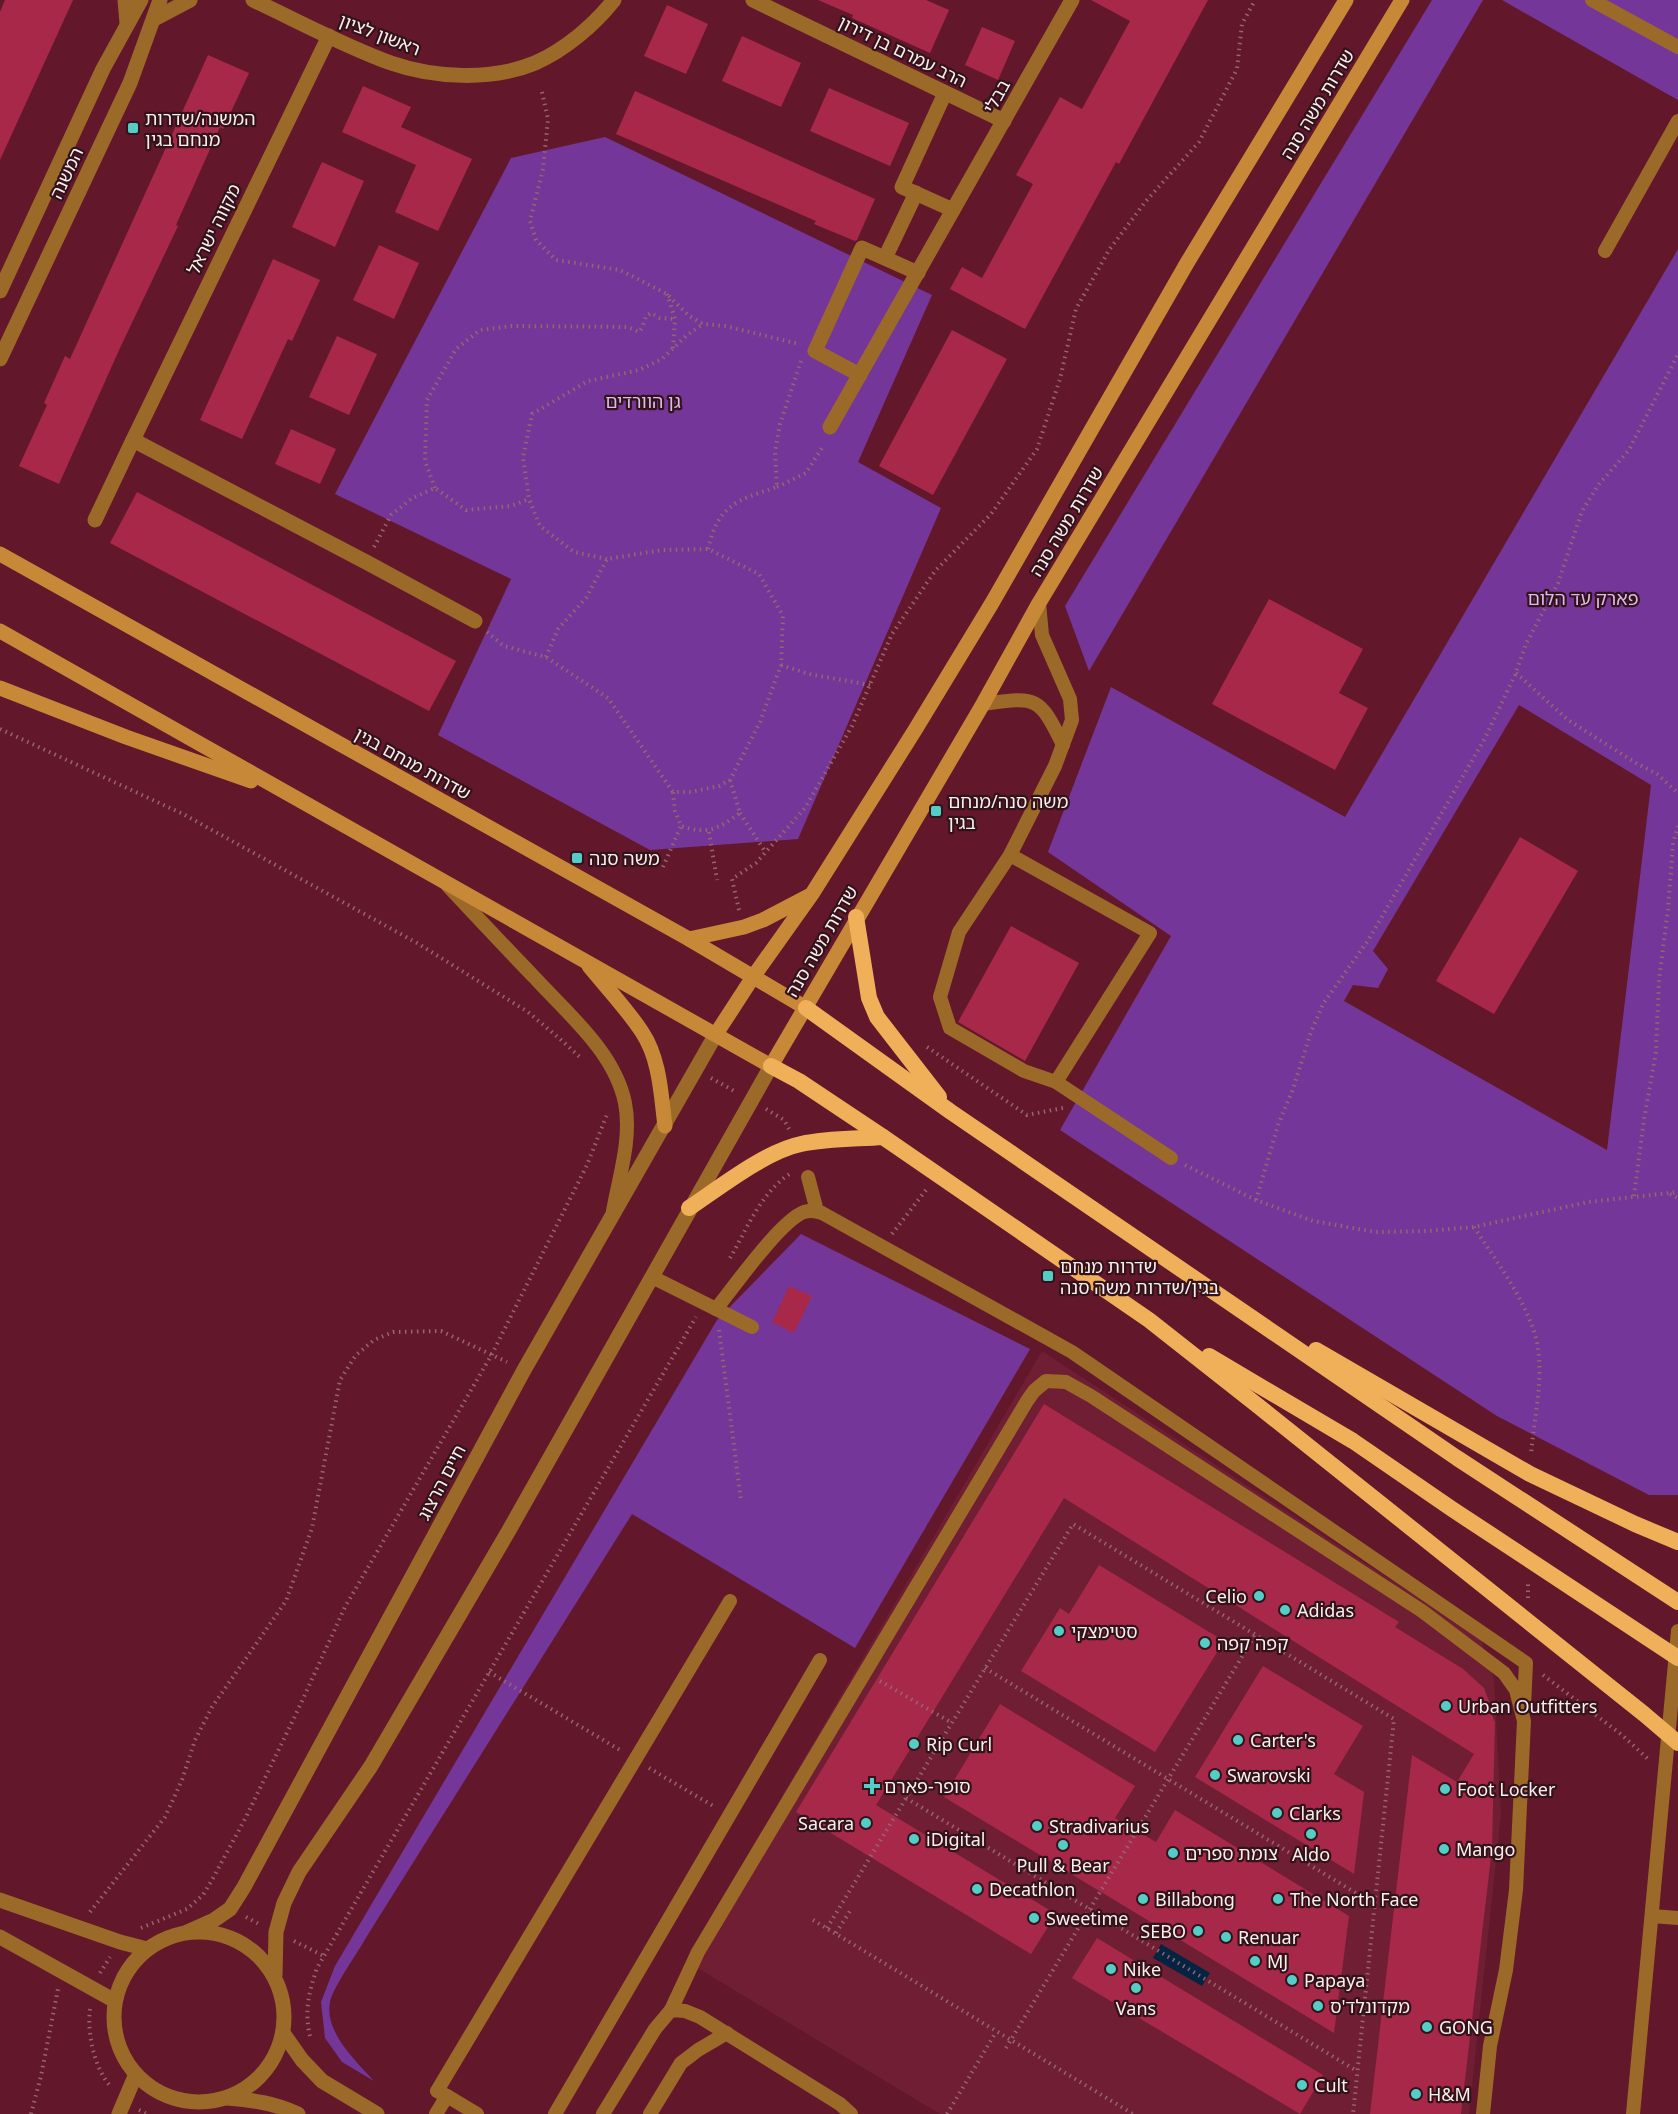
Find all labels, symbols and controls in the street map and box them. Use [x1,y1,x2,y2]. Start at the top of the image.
street label: ראשון לציון [336,8,424,60]
street label: הרב עמרם בן דירון [835,9,971,93]
street label: שדרות משה סנה [1275,44,1359,164]
street label: בבלי [977,75,1015,117]
place label: המשנה/שדרות מנחם בגין [145,106,256,151]
marker: המשנה/שדרות מנחם בגין [126,121,140,135]
street label: המשנה [44,143,88,203]
street label: מקווה ישראל [181,179,245,278]
park label: גן הוורדים [605,389,681,413]
street label: שדרות משה סנה [1024,461,1108,581]
park label: פארק עד הלום [1528,586,1638,610]
street label: שדרות מנחם בגין [351,721,475,805]
place label: משה סנה/מנחם בגין [948,789,1068,834]
marker: משה סנה/מנחם בגין [929,804,943,818]
place label: משה סנה [589,846,660,870]
marker: משה סנה [570,851,584,865]
street label: שדרות משה סנה [779,881,863,1001]
place label: שדרות מנחם בגין/שדרות משה סנה [1060,1254,1219,1299]
marker: שדרות מנחם בגין/שדרות משה סנה [1041,1269,1055,1283]
street label: חיים הרצוג [411,1440,471,1524]
place label: Celio [1205,1584,1247,1608]
marker: Celio [1252,1589,1266,1603]
place label: Adidas [1297,1598,1354,1622]
marker: Adidas [1278,1603,1292,1617]
place label: סטימצקי [1071,1619,1138,1643]
marker: סטימצקי [1052,1624,1066,1638]
place label: קפה קפה [1217,1631,1288,1655]
marker: קפה קפה [1198,1636,1212,1650]
place label: Urban Outfitters [1458,1694,1597,1718]
marker: Urban Outfitters [1439,1699,1453,1713]
place label: Carter's [1250,1728,1316,1752]
place label: Rip Curl [926,1732,992,1756]
marker: Carter's [1231,1733,1245,1747]
marker: Rip Curl [907,1737,921,1751]
place label: Swarovski [1227,1763,1311,1787]
marker: Swarovski [1208,1768,1222,1782]
place label: סופר-פארם [884,1774,971,1798]
place label: Foot Locker [1457,1777,1556,1801]
marker: סופר-פארם [865,1779,879,1793]
marker: Foot Locker [1438,1782,1452,1796]
place label: Clarks [1289,1801,1341,1825]
marker: Clarks [1270,1806,1284,1820]
place label: Sacara [798,1811,854,1835]
place label: Stradivarius [1049,1814,1149,1838]
marker: Sacara [859,1816,873,1830]
marker: Stradivarius [1030,1819,1044,1833]
place label: iDigital [926,1827,985,1851]
marker: Aldo [1304,1827,1318,1841]
marker: iDigital [907,1832,921,1846]
place label: Mango [1456,1837,1516,1861]
marker: Pull & Bear [1056,1838,1070,1852]
place label: צומת ספרים [1185,1841,1278,1865]
place label: Aldo [1292,1842,1330,1866]
marker: Mango [1437,1842,1451,1856]
marker: צומת ספרים [1166,1846,1180,1860]
place label: Pull & Bear [1016,1853,1110,1877]
place label: Decathlon [989,1877,1075,1901]
marker: Decathlon [970,1882,984,1896]
place label: Billabong [1155,1887,1235,1911]
place label: The North Face [1290,1887,1419,1911]
marker: Billabong [1136,1892,1150,1906]
marker: The North Face [1271,1892,1285,1906]
place label: Sweetime [1046,1906,1128,1930]
marker: Sweetime [1027,1911,1041,1925]
place label: SEBO [1140,1919,1186,1943]
marker: SEBO [1191,1924,1205,1938]
place label: Renuar [1238,1925,1300,1949]
marker: Renuar [1219,1930,1233,1944]
place label: MJ [1267,1949,1288,1973]
marker: MJ [1248,1954,1262,1968]
place label: Nike [1123,1957,1161,1981]
marker: Nike [1104,1962,1118,1976]
place label: Papaya [1304,1968,1365,1992]
marker: Papaya [1285,1973,1299,1987]
marker: Vans [1129,1981,1143,1995]
place label: מקדונלד'ס [1330,1994,1410,2018]
place label: Vans [1116,1996,1156,2020]
marker: מקדונלד'ס [1311,1999,1325,2013]
place label: GONG [1439,2015,1493,2039]
marker: GONG [1420,2020,1434,2034]
place label: Cult [1314,2073,1348,2097]
marker: Cult [1295,2078,1309,2092]
place label: H&M [1428,2082,1471,2106]
marker: H&M [1409,2087,1423,2101]

